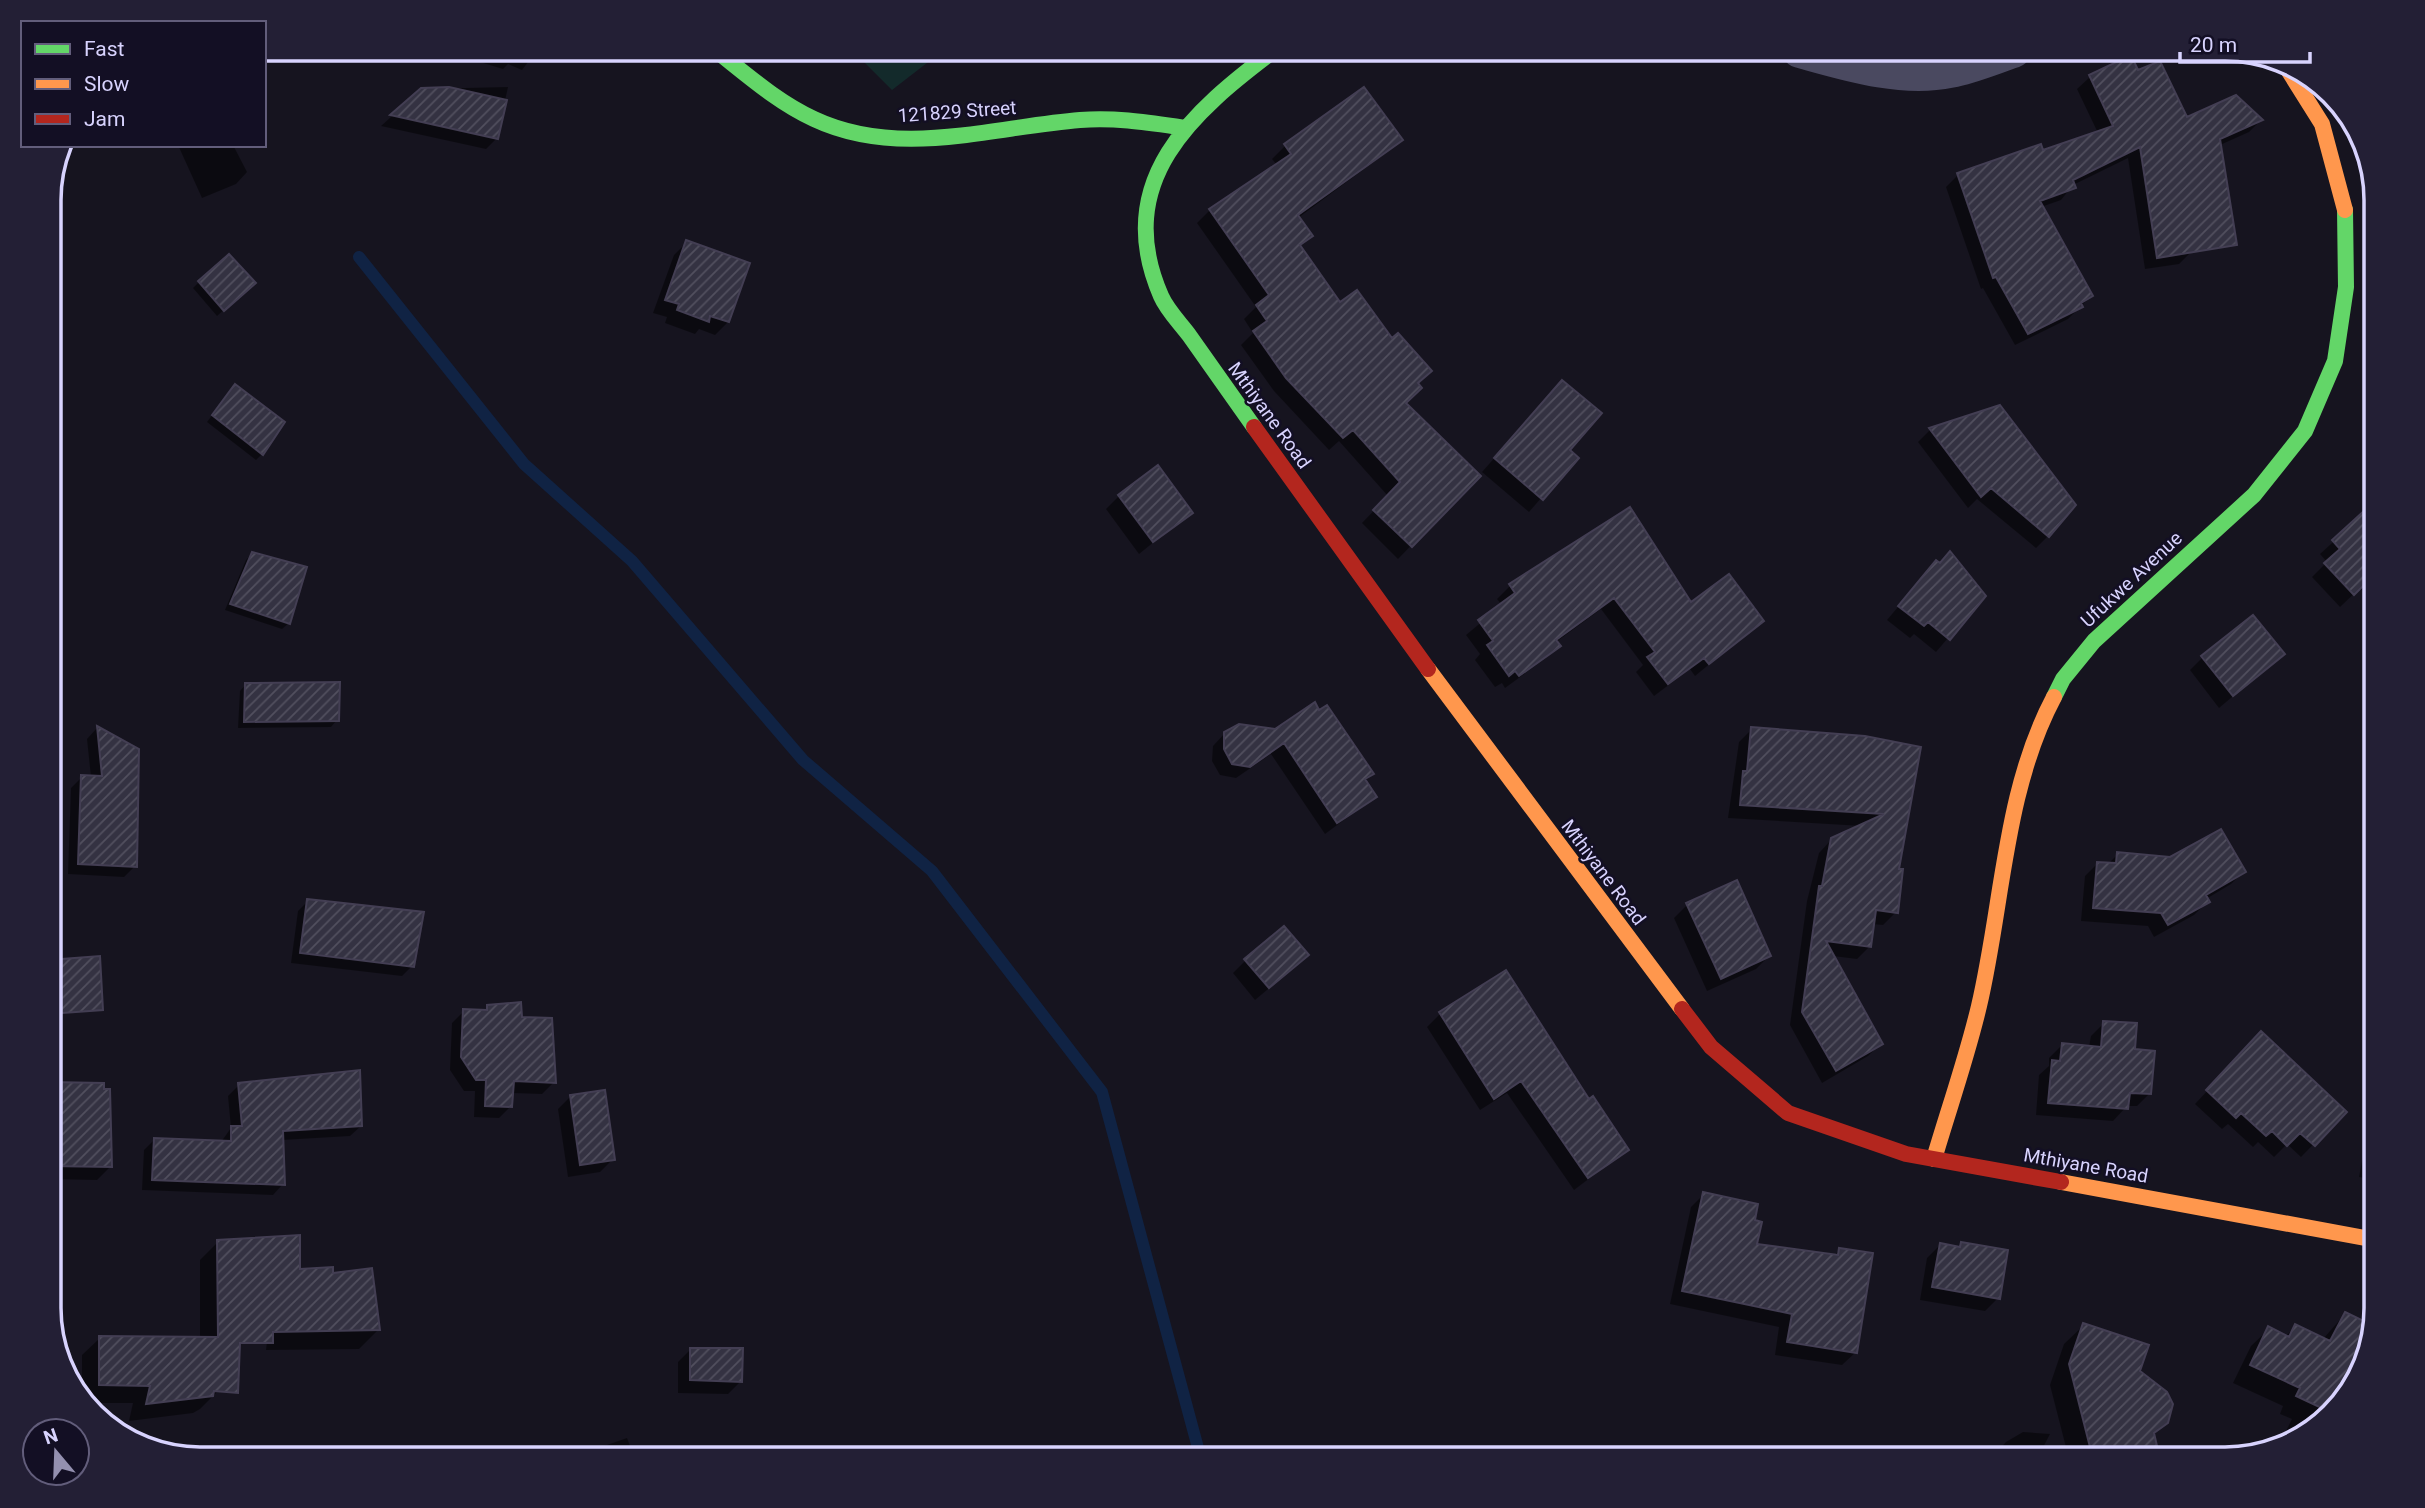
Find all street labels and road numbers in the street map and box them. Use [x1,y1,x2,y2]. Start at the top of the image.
street label: 121829 Street [897,96,1017,127]
street label: Mthiyane Road [1223,358,1316,473]
street label: Ufukwe Avenue [2076,527,2187,632]
street label: Mthiyane Road [1557,815,1651,930]
street label: Mthiyane Road [2022,1143,2150,1188]

